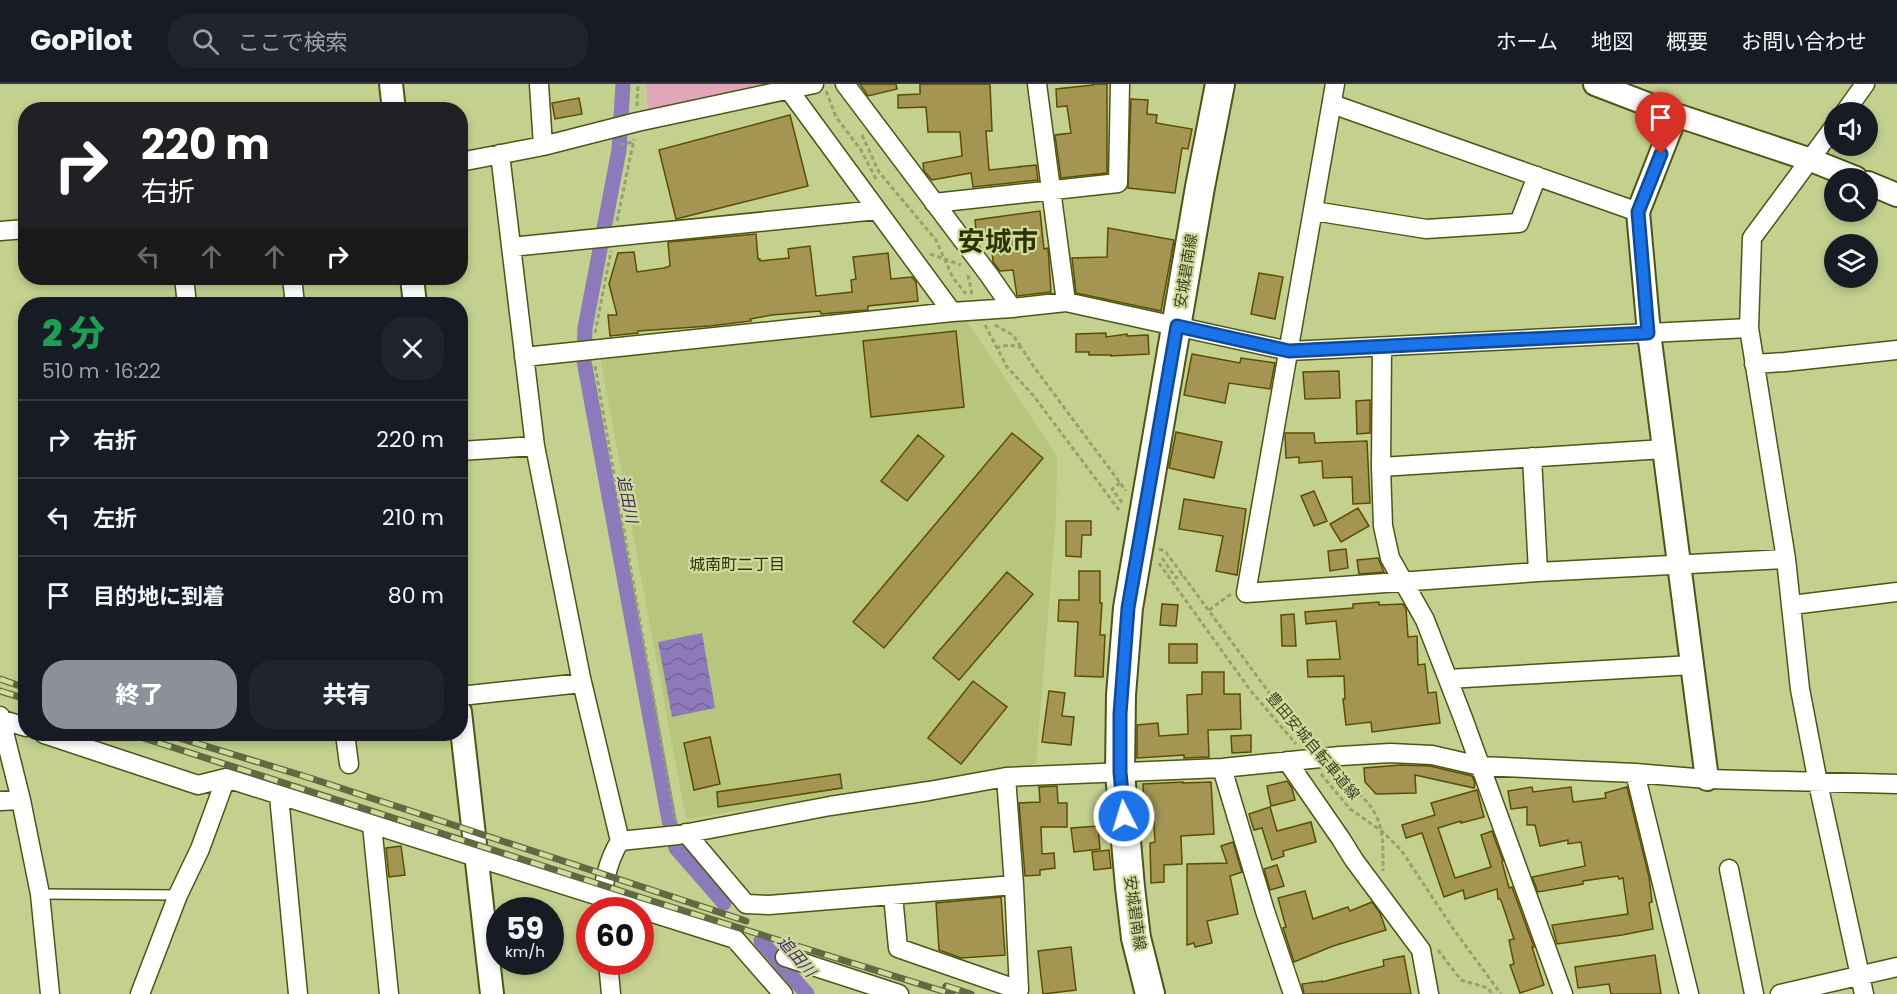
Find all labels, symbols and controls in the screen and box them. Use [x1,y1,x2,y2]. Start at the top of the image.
search box [168,14,588,68]
text: GoPilot [30,21,132,60]
icon: search [189,25,222,58]
text: ここで検索 [237,27,347,58]
text: ホーム [1496,27,1558,56]
text: 地図 [1591,27,1633,56]
text: 概要 [1666,27,1708,56]
text: お問い合わせ [1741,27,1867,56]
pin [1635,92,1686,154]
icon: arrive [1644,101,1677,134]
map controls [1824,102,1878,288]
button: sound [1824,102,1878,156]
text: 220 m [141,115,270,174]
icon: right [42,126,120,204]
button: search [1824,168,1878,222]
text: 右折 [141,173,195,210]
district label: 安城市 [958,223,1039,260]
street label: 安城碧南線 [1169,232,1202,310]
button: layers [1824,234,1878,288]
icon: left [132,240,165,273]
icon: ahead [195,240,228,273]
icon: ahead [258,240,291,273]
icon: right [321,240,354,273]
text: 2 分 [42,308,105,359]
button: close [381,317,444,380]
text: 510 m · 16:22 [42,357,161,385]
icon: right [42,423,75,456]
text: 220 m [376,424,444,455]
text: 右折 [93,425,137,456]
water label: 追田川 [612,473,644,527]
icon: left [42,501,75,534]
text: 210 m [382,502,444,533]
text: 左折 [93,503,137,534]
district label: 城南町二丁目 [689,553,785,576]
icon: arrive [42,579,75,612]
text: 80 m [388,580,444,611]
text: 目的地に到着 [93,581,225,612]
button: 終了 [42,660,237,729]
button: 共有 [249,660,444,729]
street label: 豊田安城自転車道線 [1262,687,1365,804]
position arrow [1092,784,1156,848]
street label: 安城碧南線 [1120,874,1151,952]
speed limit sign: 60 [576,897,654,975]
text: 59 [506,907,544,950]
water label: 追田川 [772,931,822,983]
text: km/h [505,941,545,962]

